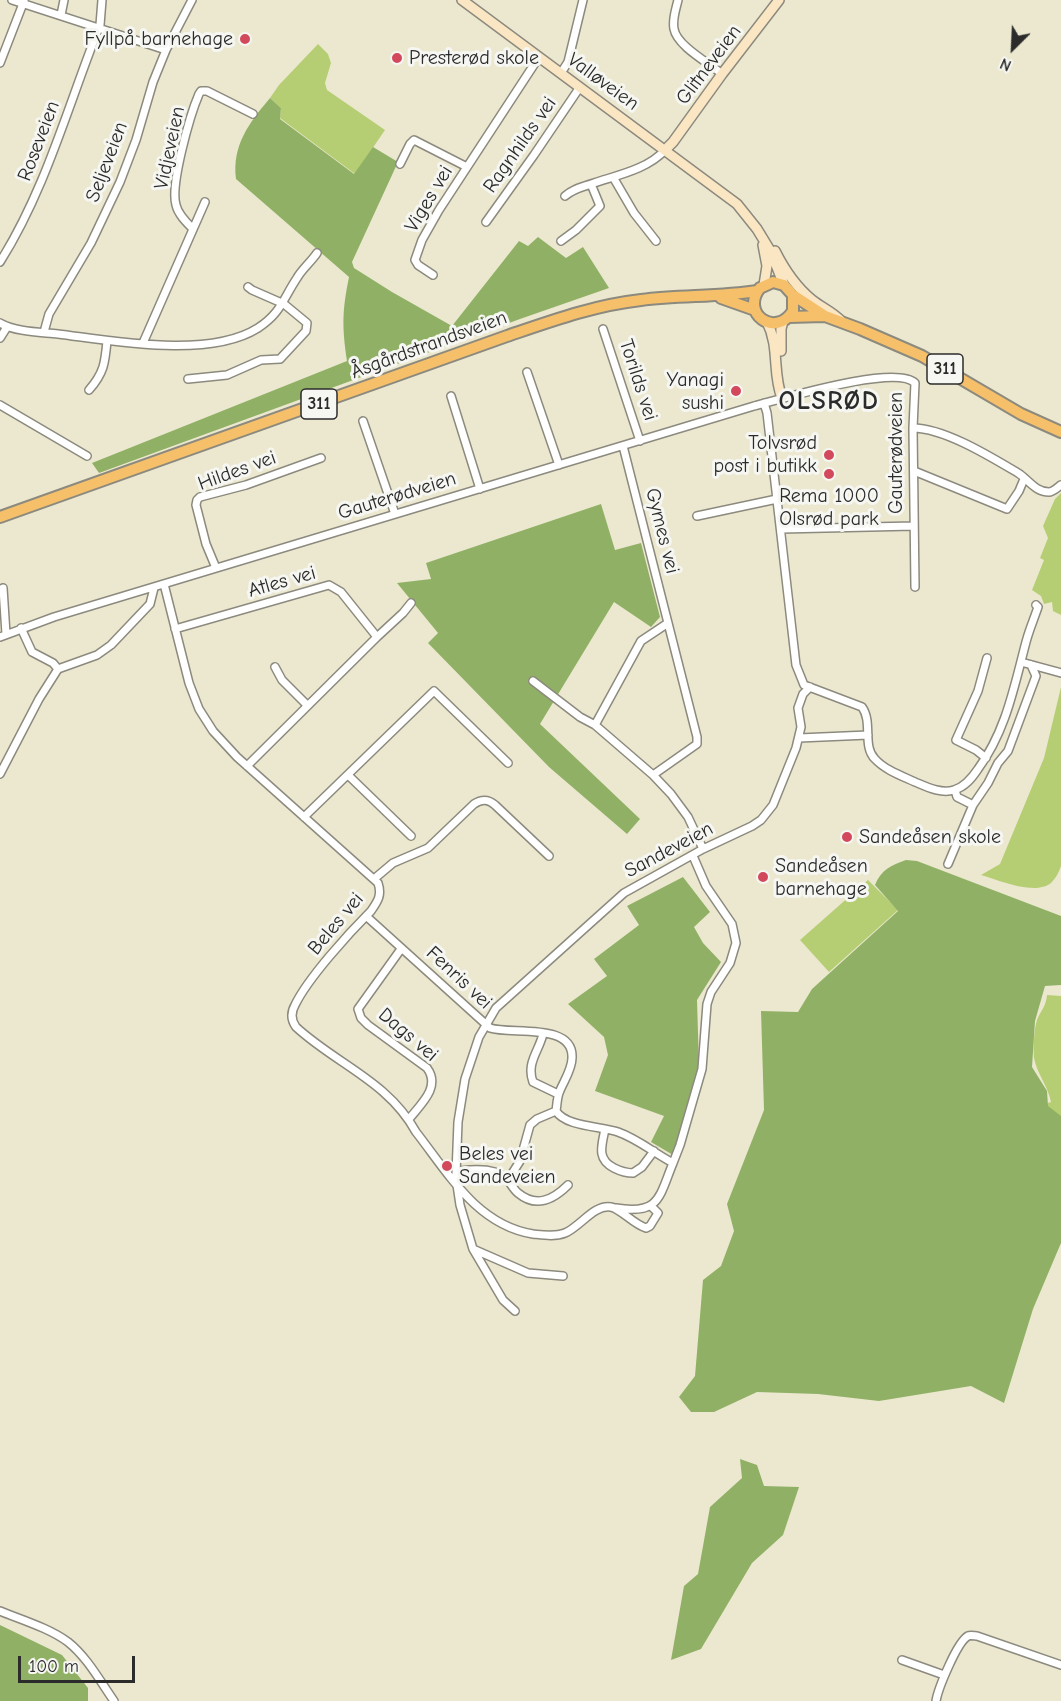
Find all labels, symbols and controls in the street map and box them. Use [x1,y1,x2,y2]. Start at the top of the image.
north arrow [983,18,1043,78]
street label: Glitneveien [671,20,747,110]
place label: Fyllpå barnehage [84,27,233,51]
marker: Fyllpå barnehage [238,32,252,46]
place label: Presterød skole [409,46,539,70]
street label: Valløveien [563,48,643,116]
marker: Presterød skole [390,51,404,65]
text: N [997,54,1014,75]
street label: Ragnhilds vei [478,92,562,198]
street label: Roseveien [13,97,65,185]
street label: Vidjeveien [150,104,190,192]
street label: Seljeveien [81,119,133,205]
street label: Viges vei [400,161,458,237]
street label: Åsgårdstrandsveien [348,306,510,384]
street label: Torilds vei [614,336,662,424]
road number: 311 [927,354,963,384]
place label: Yanagi sushi [666,368,724,415]
marker: Yanagi sushi [729,384,743,398]
district label: OLSRØD [779,386,879,418]
road number: 311 [301,389,337,419]
street label: Gauterødveien [884,392,908,514]
place label: Tolvsrød post i butikk [713,431,817,478]
street label: Hildes vei [195,446,279,496]
marker: Tolvsrød post i butikk [822,448,836,462]
street label: Gauterødveien [335,467,459,525]
marker: Rema 1000 Olsrød park [822,467,836,481]
place label: Rema 1000 Olsrød park [779,484,879,531]
street label: Gymes vei [640,486,684,576]
street label: Atles vei [245,561,319,603]
street label: Sandeveien [621,817,717,883]
place label: Sandeåsen skole [859,825,1001,849]
marker: Sandeåsen skole [840,830,854,844]
place label: Sandeåsen barnehage [775,854,868,901]
marker: Sandeåsen barnehage [756,870,770,884]
street label: Beles vei [303,888,369,960]
street label: Fenris vei [421,941,497,1015]
street label: Dags vei [373,1003,443,1067]
place label: Beles vei Sandeveien [459,1142,556,1189]
marker: Beles vei Sandeveien [440,1159,454,1173]
scale bar [21,1644,138,1682]
text: 100 m [29,1656,79,1677]

